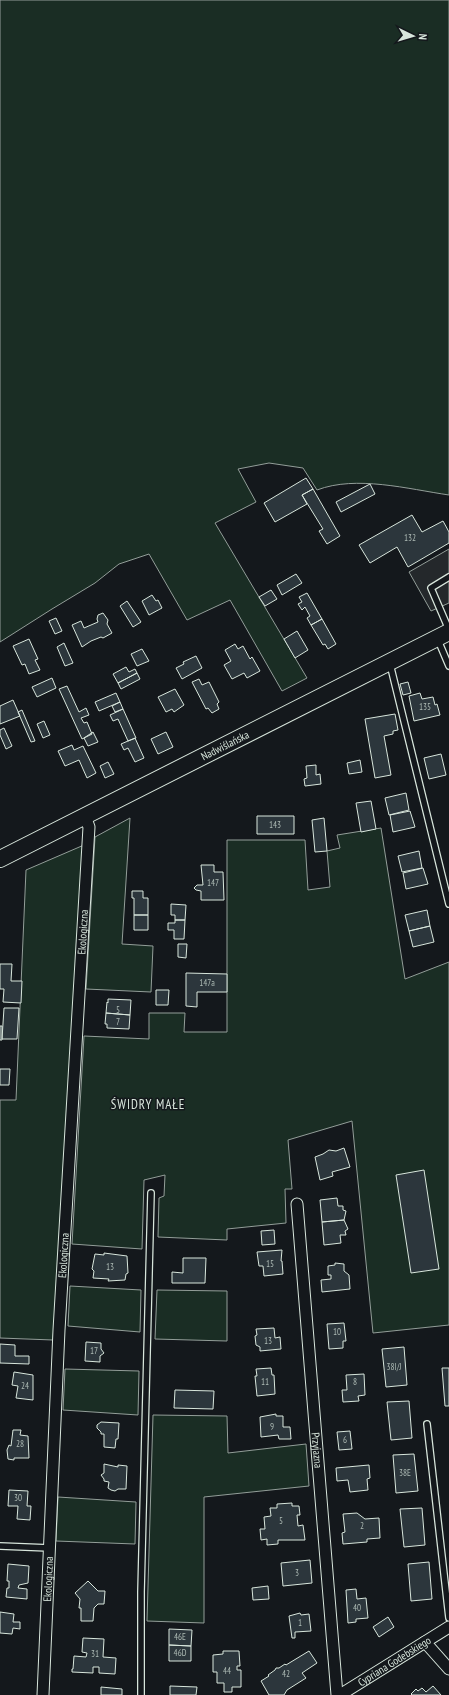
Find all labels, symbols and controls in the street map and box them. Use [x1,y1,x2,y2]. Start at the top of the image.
north arrow [393,16,433,56]
text: N [416,33,430,40]
house number: 132 [404,532,416,543]
house number: 135 [419,701,431,712]
street label: Nadwiślańska [199,727,251,763]
house number: 143 [269,819,281,830]
house number: 147 [207,877,219,888]
street label: Ekologiczna [74,909,91,955]
house number: 147a [199,977,215,988]
house number: 5 [116,1004,120,1015]
house number: 7 [116,1016,120,1027]
district label: ŚWIDRY MAŁE [111,1096,185,1113]
street label: Ekologiczna [55,1233,72,1278]
house number: 15 [266,1258,274,1269]
house number: 13 [106,1261,114,1272]
house number: 10 [333,1326,341,1337]
house number: 13 [264,1335,272,1346]
house number: 17 [90,1345,98,1356]
house number: 38I/J [386,1361,402,1372]
house number: 11 [261,1376,269,1387]
house number: 8 [353,1376,357,1387]
house number: 24 [21,1380,29,1391]
house number: 9 [270,1421,274,1432]
street label: Przyjazna [309,1432,325,1469]
house number: 6 [343,1434,347,1445]
house number: 28 [16,1438,24,1449]
house number: 38E [399,1467,411,1478]
house number: 30 [14,1492,22,1503]
house number: 5 [279,1515,283,1526]
house number: 2 [360,1520,364,1531]
street label: Ekologiczna [40,1556,56,1602]
house number: 3 [295,1567,299,1578]
house number: 40 [353,1602,361,1613]
house number: 1 [298,1617,302,1628]
house number: 46E [174,1631,186,1642]
street label: Cypriana Godebskiego [355,1633,434,1689]
house number: 46D [174,1647,187,1658]
house number: 31 [91,1648,99,1659]
house number: 44 [223,1665,231,1676]
house number: 42 [282,1668,290,1679]

